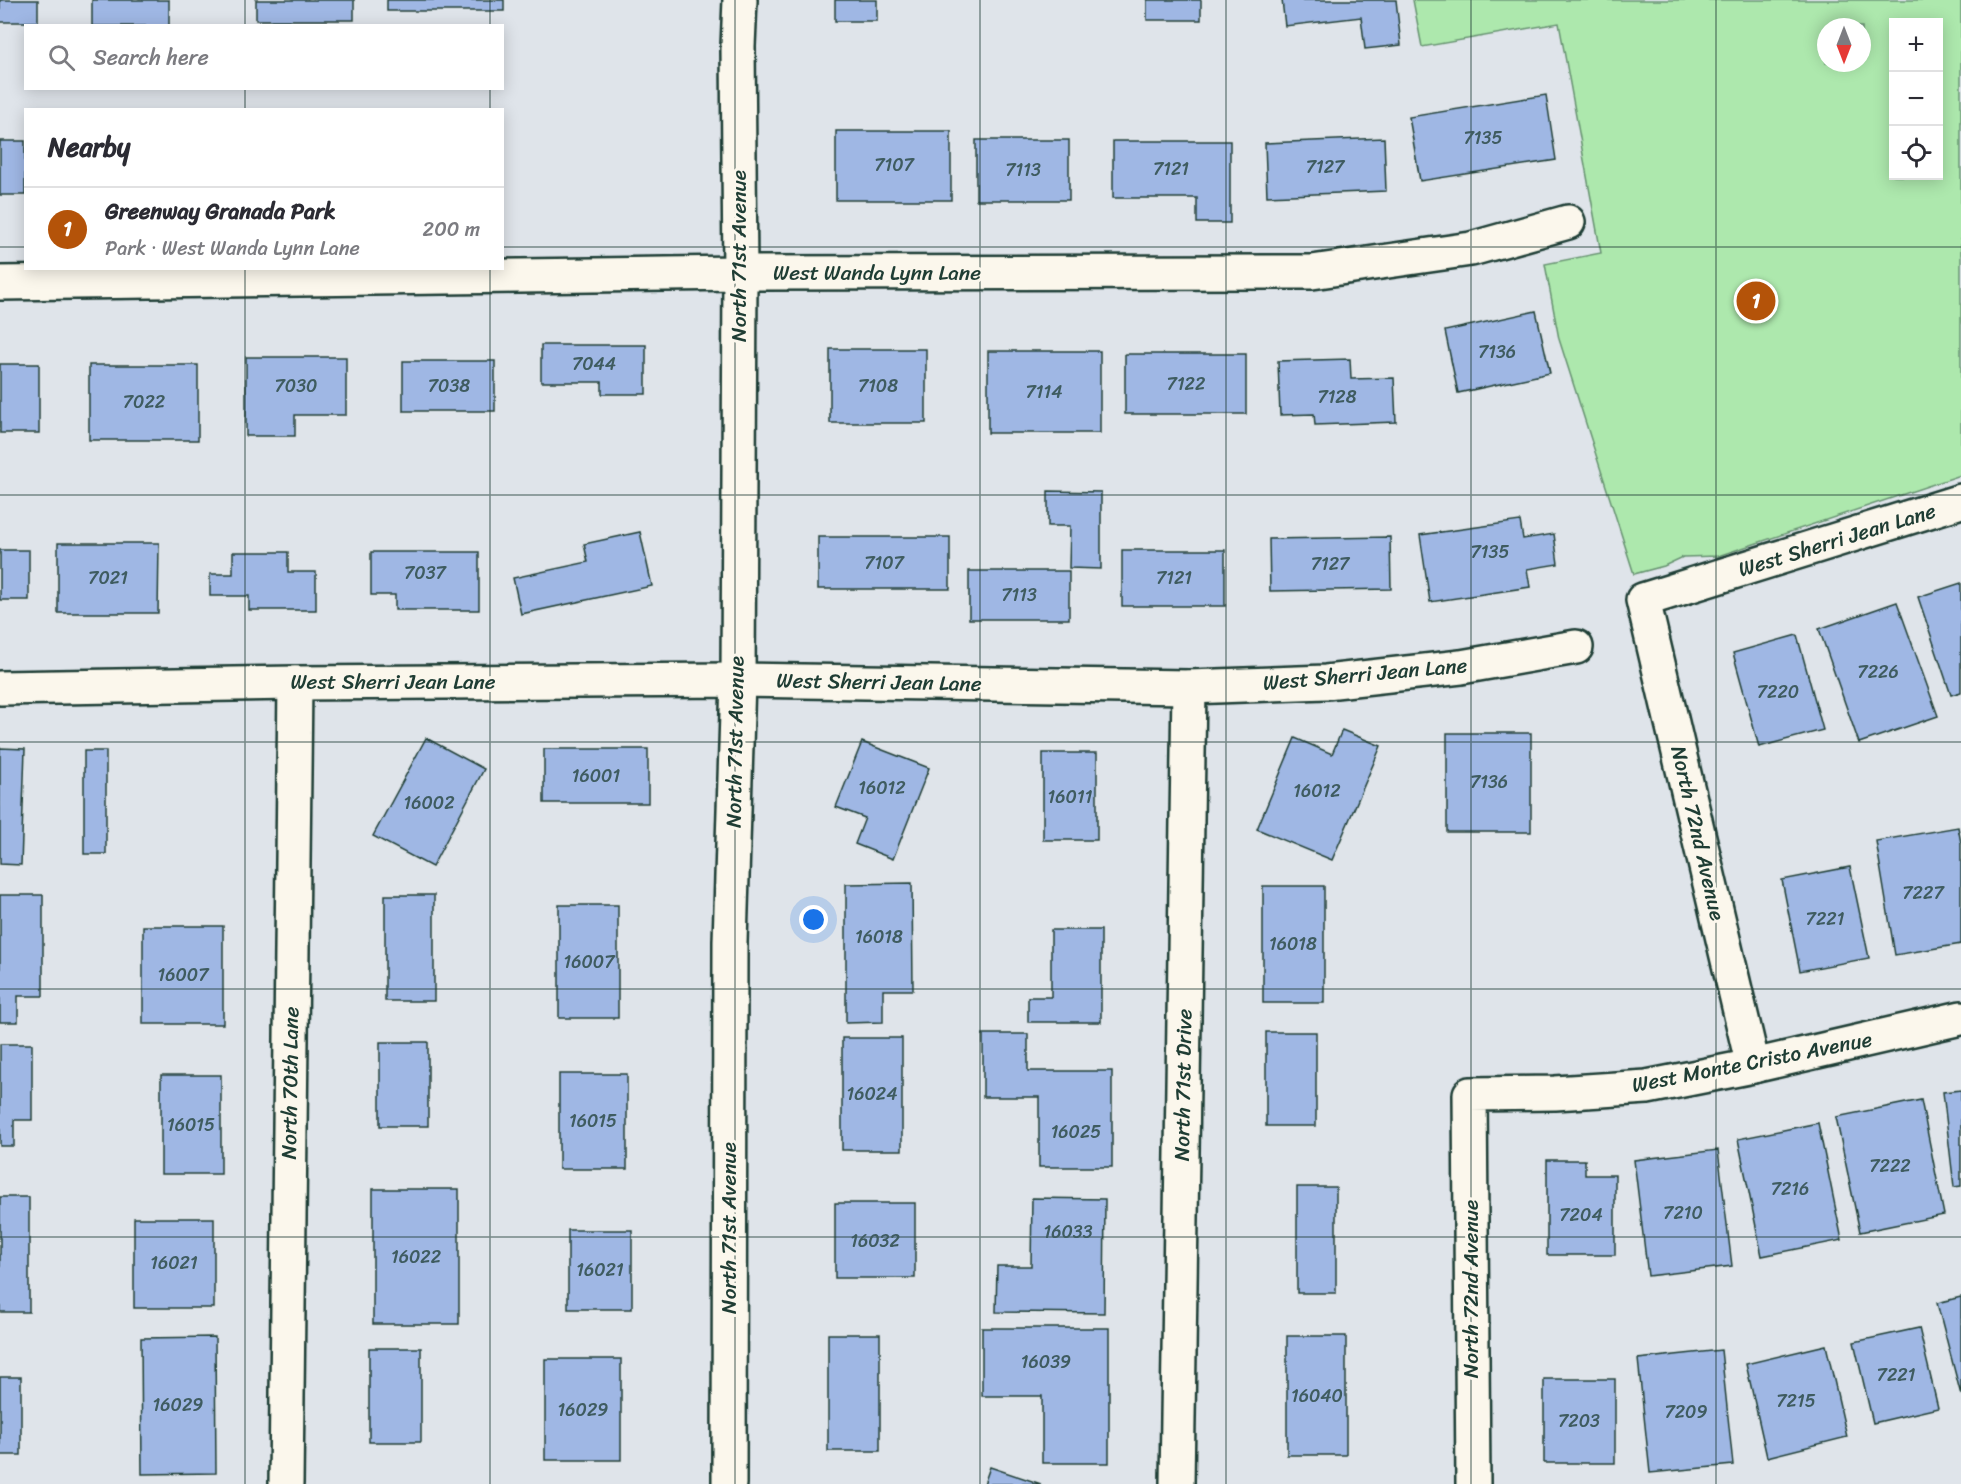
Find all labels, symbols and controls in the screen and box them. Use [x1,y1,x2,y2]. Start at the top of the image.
north arrow [1817,18,1871,72]
map controls [1889,18,1943,180]
button: + [1889,18,1943,72]
search box [24,24,504,90]
text: Search here [93,38,209,77]
icon: search [45,41,78,74]
button: − [1889,72,1943,126]
house number: 7135 [1464,122,1502,154]
text: Nearby [48,124,130,170]
button: locate [1889,126,1943,180]
house number: 7107 [874,149,916,181]
house number: 7127 [1306,151,1346,183]
house number: 7121 [1153,153,1189,185]
house number: 7113 [1005,154,1041,186]
street label: North 71st Avenue [720,170,758,342]
text: Greenway Granada Park [105,192,336,231]
text: 1 [63,212,72,247]
text: 200 m [423,212,480,247]
text: Park · West Wanda Lynn Lane [105,231,360,266]
street label: West Wanda Lynn Lane [773,254,981,292]
pin: 1 [1736,278,1776,324]
house number: 7136 [1478,336,1516,368]
house number: 7044 [572,348,616,380]
house number: 7122 [1167,368,1205,400]
house number: 7030 [275,370,317,402]
house number: 7038 [428,370,470,402]
house number: 7108 [858,370,898,402]
house number: 7114 [1026,376,1062,408]
house number: 7128 [1317,381,1357,413]
house number: 7022 [123,386,165,418]
street label: West Sherri Jean Lane [1733,492,1941,588]
house number: 7135 [1471,536,1509,568]
house number: 7107 [864,547,906,579]
house number: 7127 [1311,548,1351,580]
house number: 7037 [404,557,448,589]
house number: 7021 [88,562,128,594]
house number: 7121 [1156,562,1192,594]
house number: 7113 [1001,579,1037,611]
street label: West Sherri Jean Lane [1261,646,1469,702]
street label: North 71st Avenue [715,656,755,828]
house number: 7226 [1857,656,1899,688]
street label: West Sherri Jean Lane [776,661,982,703]
street label: West Sherri Jean Lane [290,663,496,701]
house number: 7220 [1757,676,1799,708]
street label: North 72nd Avenue [1659,742,1737,924]
house number: 16001 [572,760,620,792]
house number: 7136 [1470,766,1508,798]
house number: 16012 [858,772,906,804]
house number: 16012 [1293,775,1341,807]
house number: 16011 [1048,781,1093,813]
house number: 16002 [403,787,455,819]
house number: 7227 [1902,877,1945,909]
house number: 7221 [1806,903,1845,935]
your location [799,905,828,934]
house number: 16018 [855,921,903,953]
house number: 16018 [1269,928,1317,960]
house number: 16007 [564,946,616,978]
house number: 16007 [158,959,210,991]
street label: North 70th Lane [270,1006,310,1160]
street label: North 71st Drive [1163,1008,1203,1161]
street label: West Monte Cristo Avenue [1629,1020,1876,1104]
house number: 16024 [847,1078,897,1110]
house number: 16015 [569,1105,617,1137]
house number: 16015 [167,1109,215,1141]
house number: 16025 [1051,1116,1101,1148]
street label: North 71st Avenue [710,1142,748,1314]
house number: 7222 [1869,1150,1911,1182]
house number: 7216 [1771,1173,1809,1205]
house number: 7210 [1663,1197,1703,1229]
house number: 7204 [1559,1199,1603,1231]
street label: North 72nd Avenue [1452,1200,1490,1378]
house number: 16033 [1043,1216,1093,1248]
house number: 16032 [850,1225,900,1257]
house number: 16022 [391,1241,441,1273]
house number: 16021 [150,1247,198,1279]
house number: 16021 [576,1254,624,1286]
house number: 16039 [1021,1346,1071,1378]
house number: 7221 [1877,1359,1916,1391]
house number: 16040 [1291,1380,1343,1412]
house number: 7215 [1776,1385,1816,1417]
house number: 16029 [153,1389,203,1421]
house number: 16029 [558,1394,608,1426]
house number: 7209 [1664,1396,1708,1428]
house number: 7203 [1558,1405,1600,1437]

